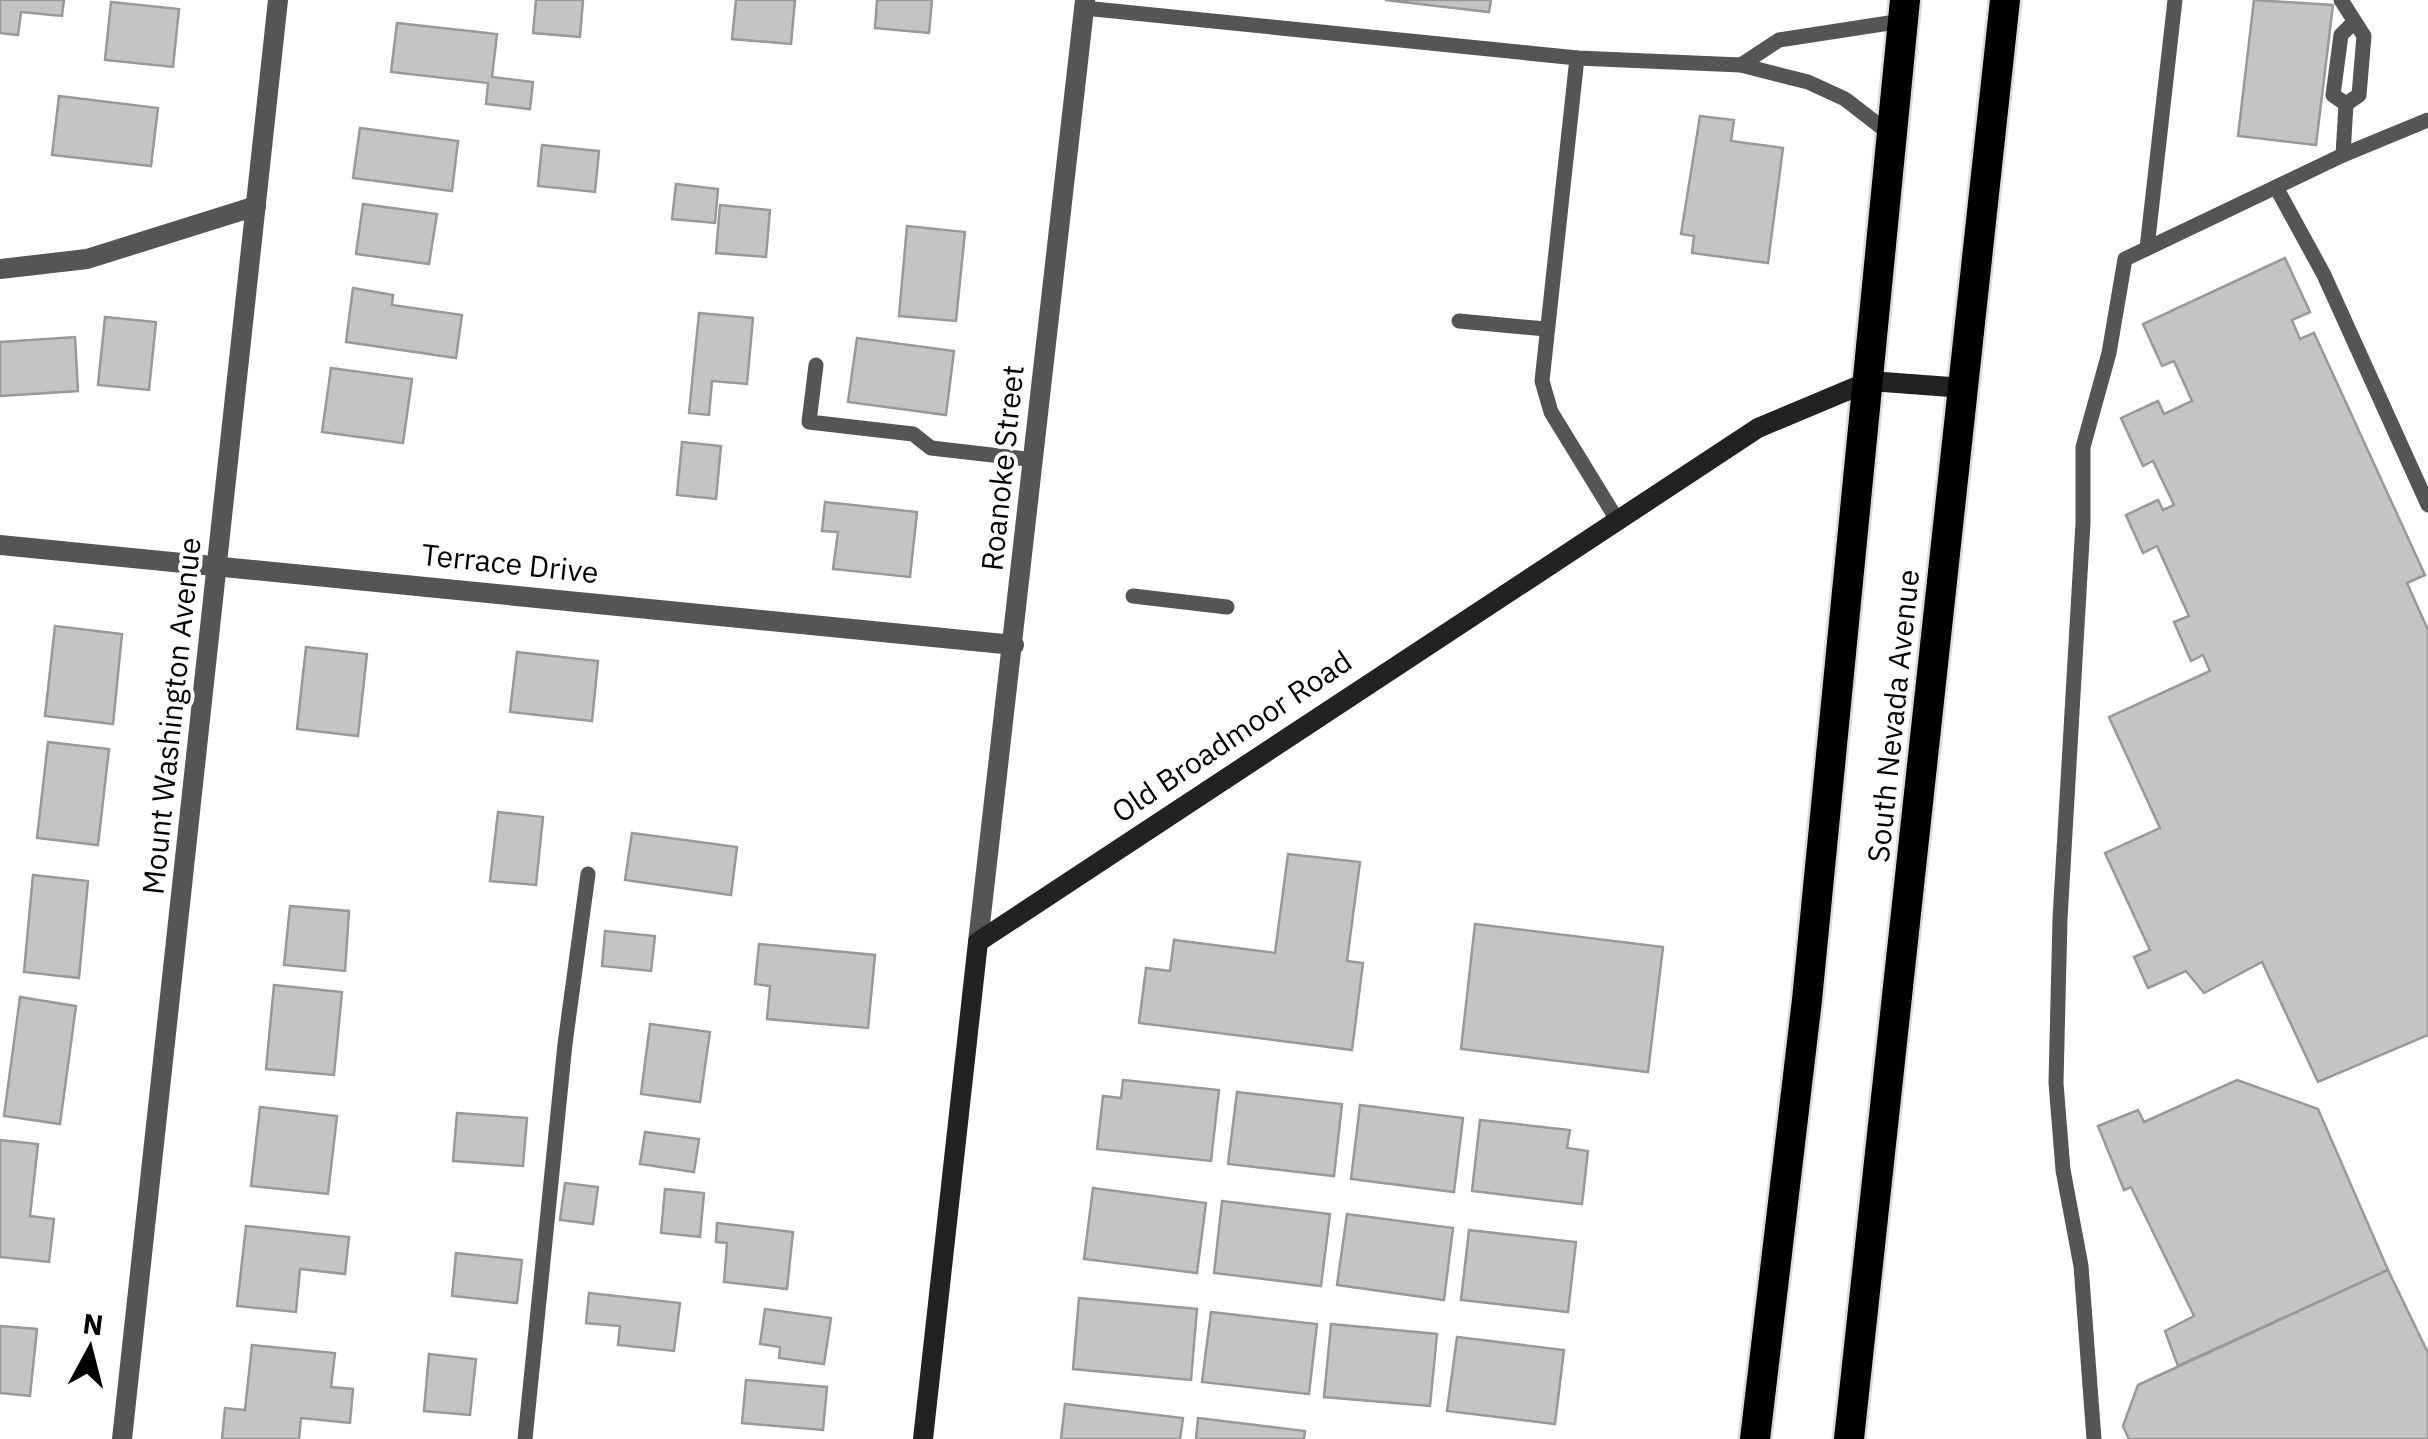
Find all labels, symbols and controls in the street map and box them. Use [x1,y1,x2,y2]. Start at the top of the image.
street label: Roanoke Street [971,363,1032,573]
street label: Terrace Drive [420,534,601,591]
street label: Mount Washington Avenue [132,535,209,896]
street label: South Nevada Avenue [1858,567,1927,864]
street label: Old Broadmoor Road [1104,641,1359,831]
north arrow [40,1299,140,1399]
text: N [81,1304,105,1343]

